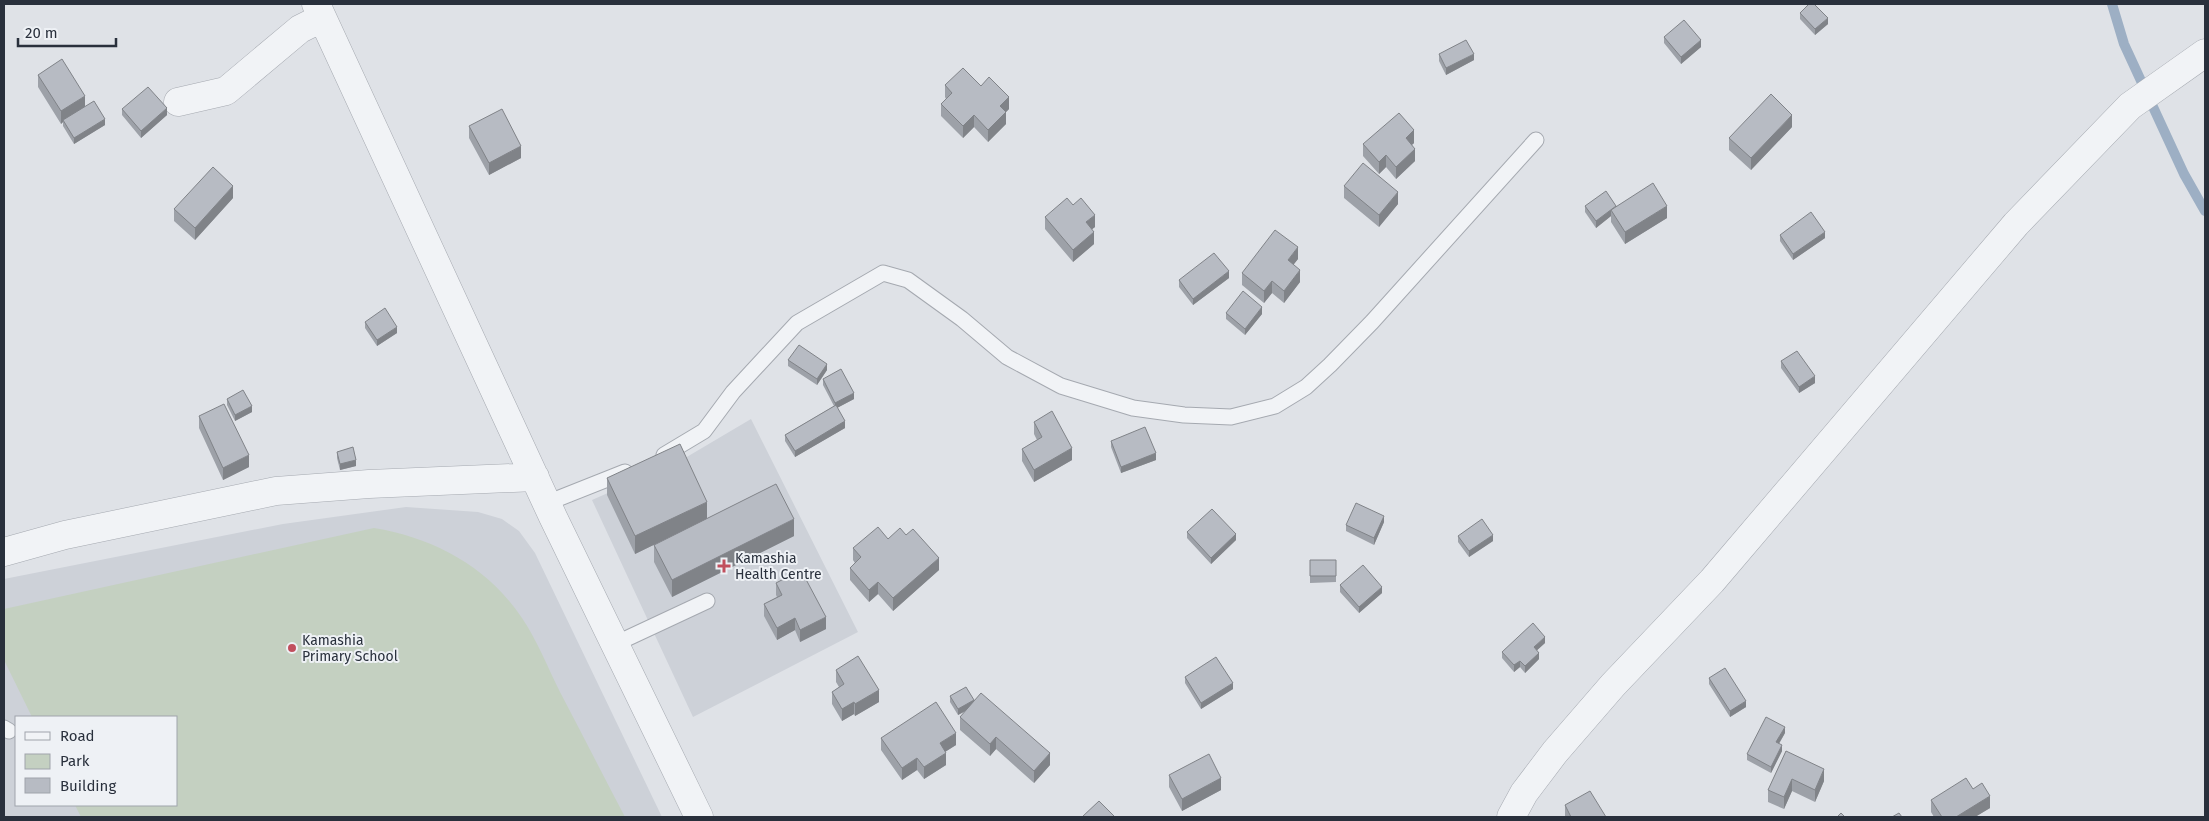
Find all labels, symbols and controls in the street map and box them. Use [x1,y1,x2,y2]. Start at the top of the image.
scale bar [18,15,115,47]
text: 20 m [25,24,58,42]
place label: Kamashia Health Centre [735,550,822,583]
marker: Kamashia Health Centre [717,559,731,573]
place label: Kamashia Primary School [302,632,398,665]
marker: Kamashia Primary School [286,642,298,654]
legend [15,716,178,806]
text: Road [60,727,95,745]
text: Park [60,752,90,770]
text: Building [60,777,116,795]

